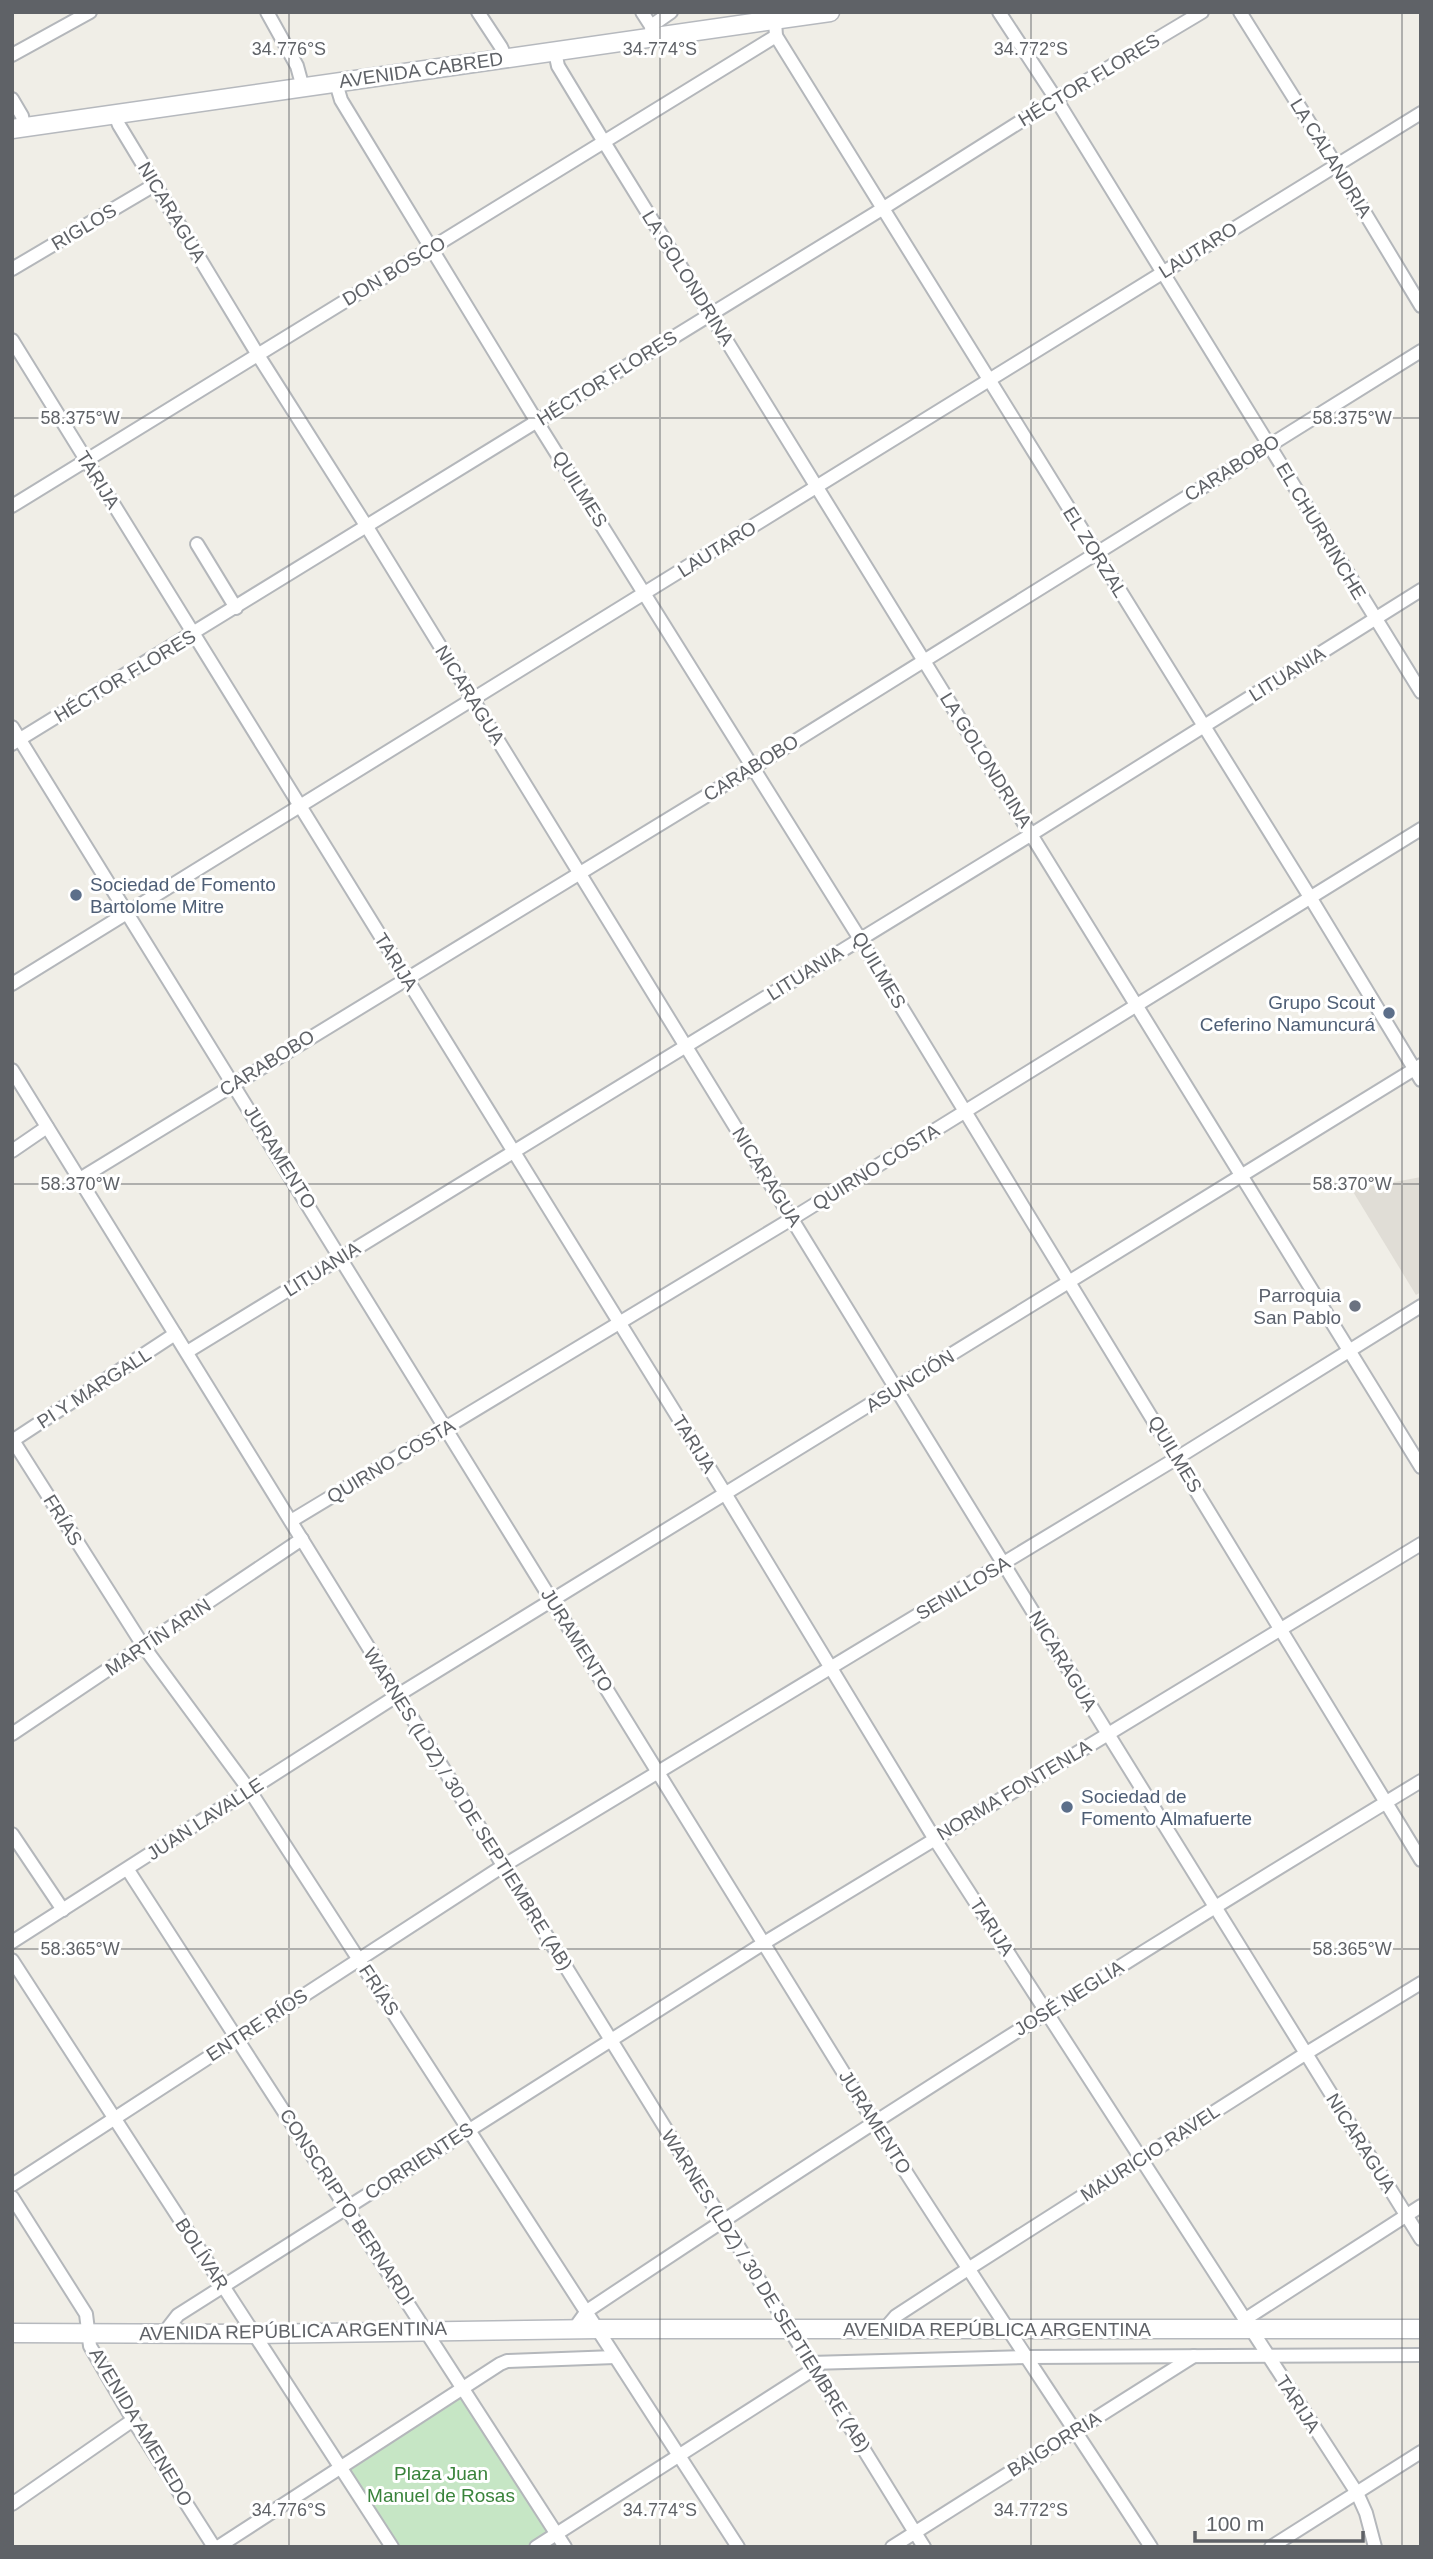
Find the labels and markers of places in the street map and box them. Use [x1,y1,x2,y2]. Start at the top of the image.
place label: Sociedad de Fomento Bartolome Mitre [90,874,276,917]
marker: Sociedad de Fomento Bartolome Mitre [68,887,84,903]
place label: Grupo Scout Ceferino Namuncurá [1200,992,1376,1035]
marker: Grupo Scout Ceferino Namuncurá [1381,1005,1397,1021]
place label: Parroquia San Pablo [1253,1285,1341,1328]
marker: Parroquia San Pablo [1347,1298,1363,1314]
place label: Sociedad de Fomento Almafuerte [1081,1786,1252,1829]
marker: Sociedad de Fomento Almafuerte [1059,1799,1075,1815]

